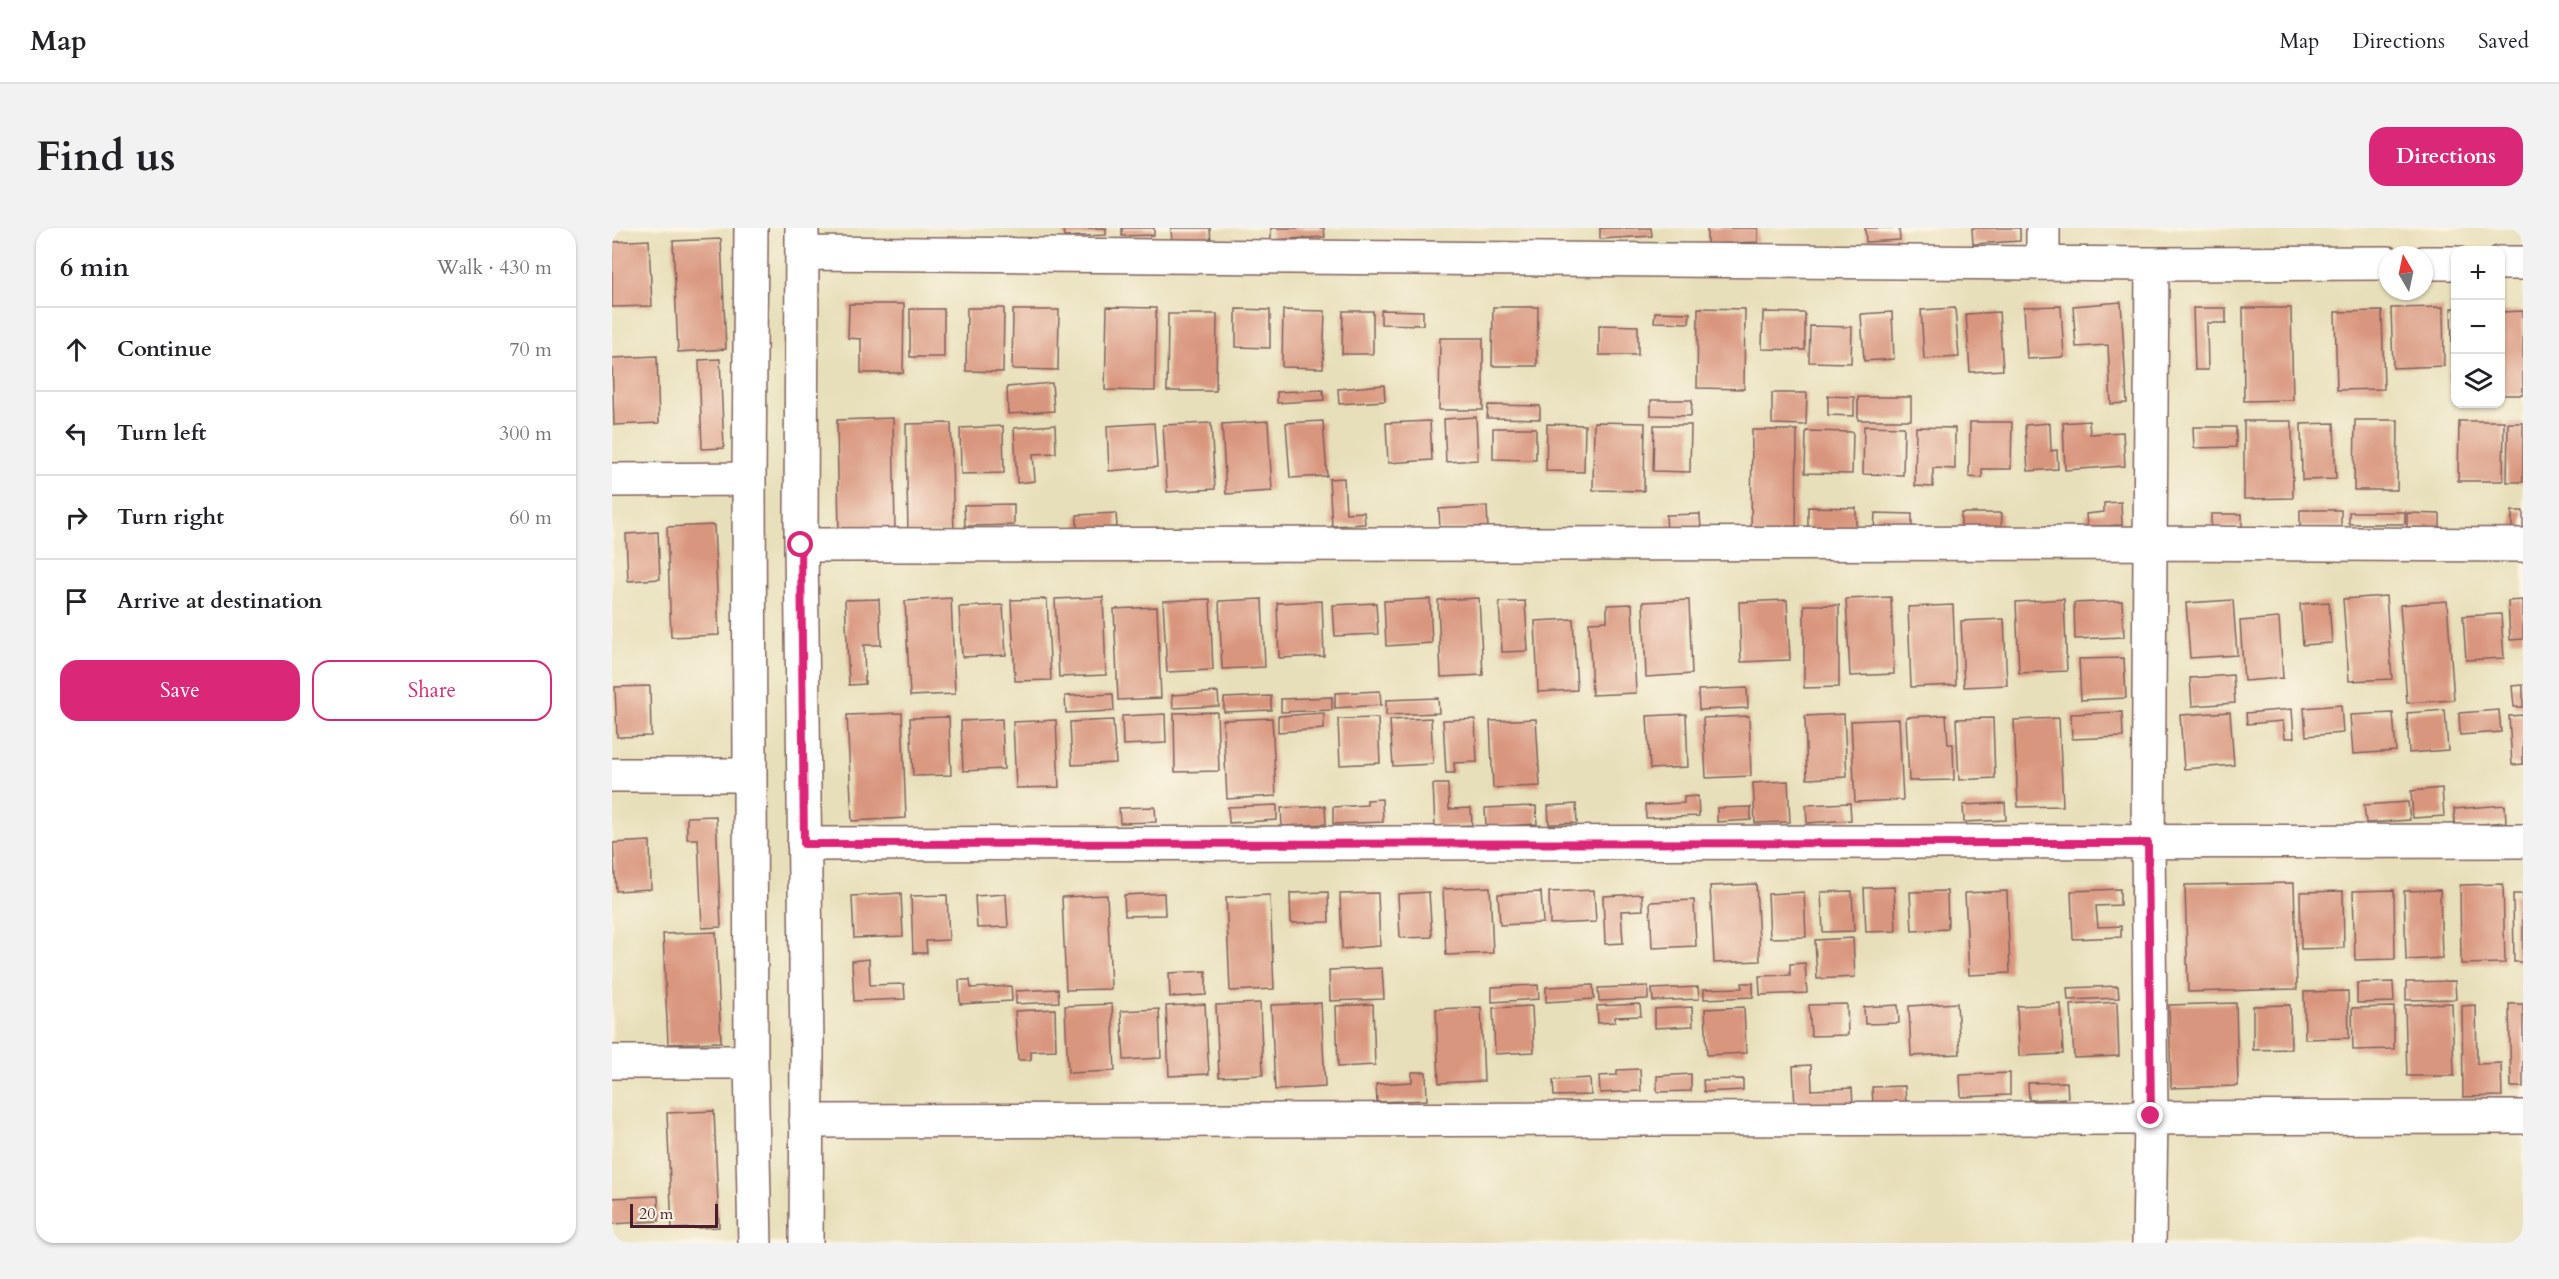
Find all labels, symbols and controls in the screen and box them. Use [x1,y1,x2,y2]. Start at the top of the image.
text: Map [30,22,87,60]
text: Map [2279,27,2319,56]
text: Directions [2352,27,2445,56]
text: Saved [2478,27,2529,56]
button: Directions [2369,127,2523,186]
text: Find us [36,128,176,185]
north arrow [2379,246,2433,300]
map controls [2451,246,2505,408]
button: + [2451,246,2505,300]
text: 6 min [60,250,129,285]
text: Walk · 430 m [437,254,552,281]
button: − [2451,300,2505,354]
icon: ahead [60,333,93,366]
text: Continue [117,334,212,364]
text: 70 m [509,336,552,363]
button: layers [2451,354,2505,408]
icon: left [60,417,93,450]
text: Turn left [117,418,206,448]
text: 300 m [499,420,552,447]
icon: right [60,501,93,534]
text: Turn right [117,502,224,532]
text: 60 m [509,504,552,531]
route start [787,531,813,557]
icon: arrive [60,585,93,618]
text: Arrive at destination [117,586,322,616]
button: Save [60,660,300,721]
button: Share [312,660,552,721]
route end [2137,1102,2163,1128]
scale bar [630,1201,718,1228]
text: 20 m [639,1203,673,1225]

